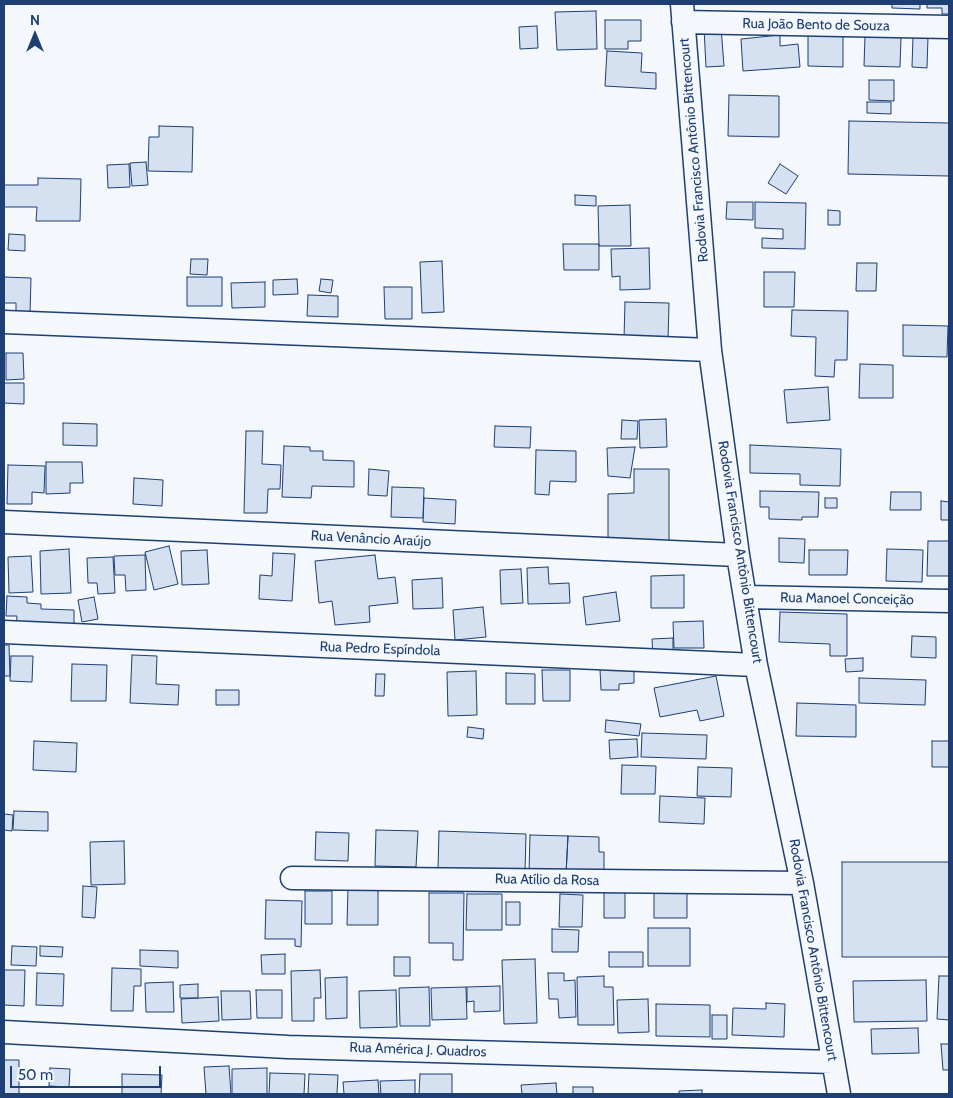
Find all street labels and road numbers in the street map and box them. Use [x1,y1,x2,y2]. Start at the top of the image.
street label: Rua João Bento de Souza [742,15,890,35]
street label: Rodovia Francisco Antônio Bittencourt [676,37,712,263]
street label: Rodovia Francisco Antônio Bittencourt [714,440,766,664]
street label: Rua Venâncio Araújo [310,527,432,551]
street label: Rua Manoel Conceição [780,589,914,609]
street label: Rua Pedro Espíndola [319,638,441,660]
street label: Rodovia Francisco Antônio Bittencourt [785,838,841,1062]
street label: Rua Atílio da Rosa [495,871,599,889]
street label: Rua América J. Quadros [349,1039,487,1061]

